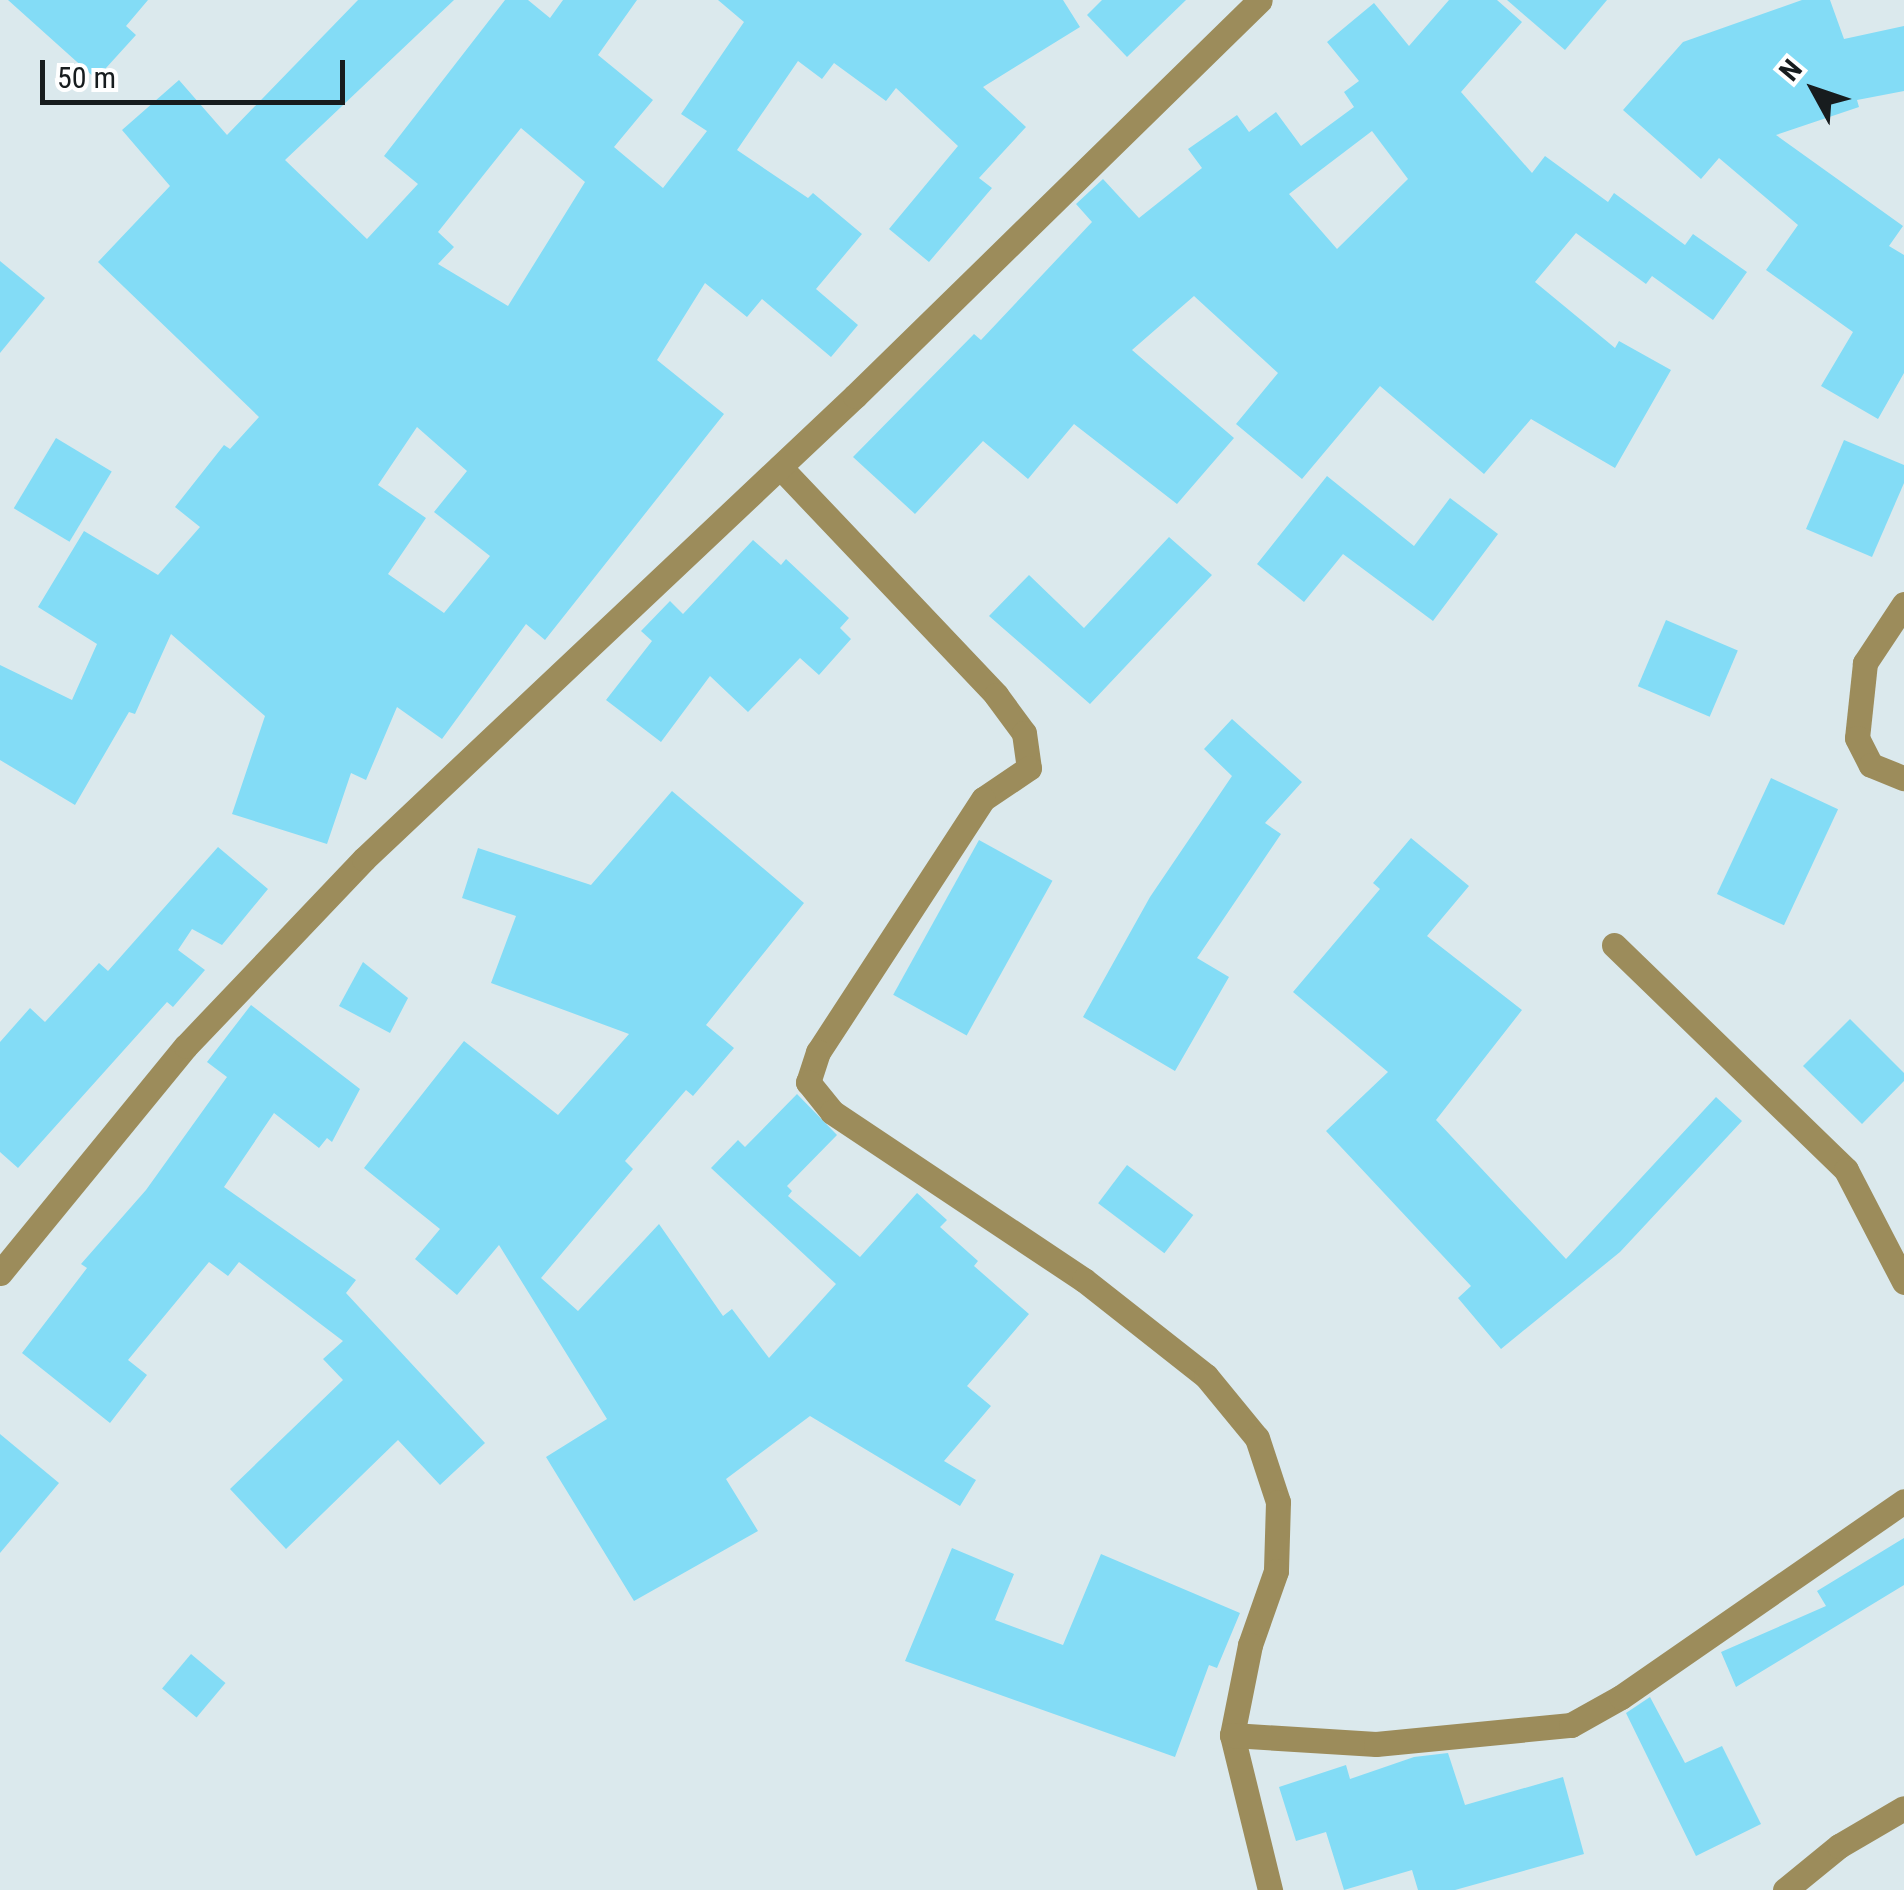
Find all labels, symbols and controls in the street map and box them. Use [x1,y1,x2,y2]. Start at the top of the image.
scale bar [45,40,350,102]
north arrow [1764,40,1864,140]
text: N [1772,53,1809,88]
text: 50 m [57,60,116,95]

